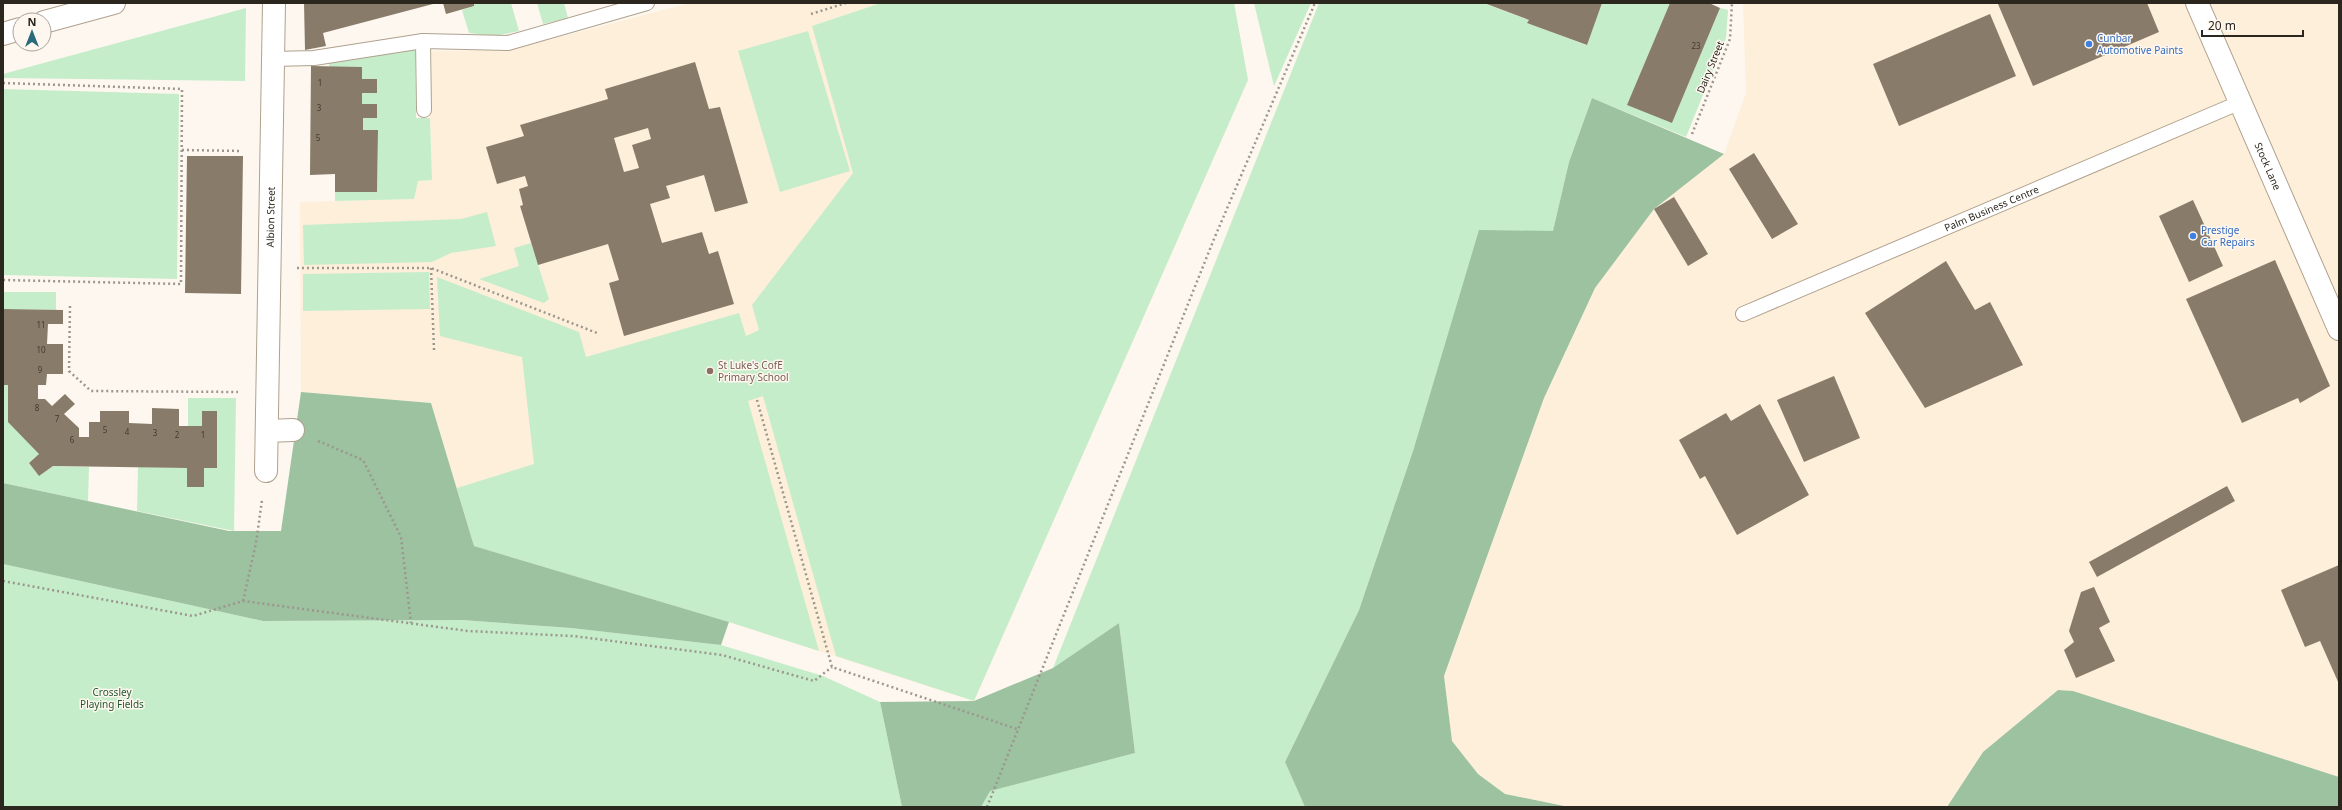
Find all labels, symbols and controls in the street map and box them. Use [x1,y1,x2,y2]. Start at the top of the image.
north arrow [12,12,52,52]
scale bar [2202,12,2303,38]
text: N [28,14,36,29]
text: 20 m [2208,17,2236,34]
place label: Cunbar Automotive Paints [2097,31,2183,57]
street label: Dairy Street [1693,38,1727,95]
marker: Cunbar Automotive Paints [2084,39,2094,49]
house number: 23 [1691,40,1701,51]
house number: 1 [318,77,322,88]
house number: 3 [317,102,322,113]
house number: 5 [316,132,321,143]
street label: Stock Lane [2252,140,2285,193]
street label: Palm Business Centre [1942,182,2041,235]
street label: Albion Street [263,186,278,247]
place label: Prestige Car Repairs [2201,223,2255,249]
marker: Prestige Car Repairs [2188,231,2198,241]
house number: 11 [36,319,46,330]
house number: 10 [36,344,46,355]
place label: St Luke's CofE Primary School [718,358,789,384]
house number: 9 [38,364,43,375]
marker: St Luke's CofE Primary School [705,366,715,376]
house number: 8 [35,402,40,413]
house number: 7 [55,413,60,424]
house number: 5 [103,424,108,435]
house number: 4 [125,426,130,437]
house number: 3 [153,427,158,438]
house number: 2 [175,429,180,440]
house number: 1 [201,429,205,440]
house number: 6 [70,434,75,445]
park label: Crossley Playing Fields [80,685,144,711]

